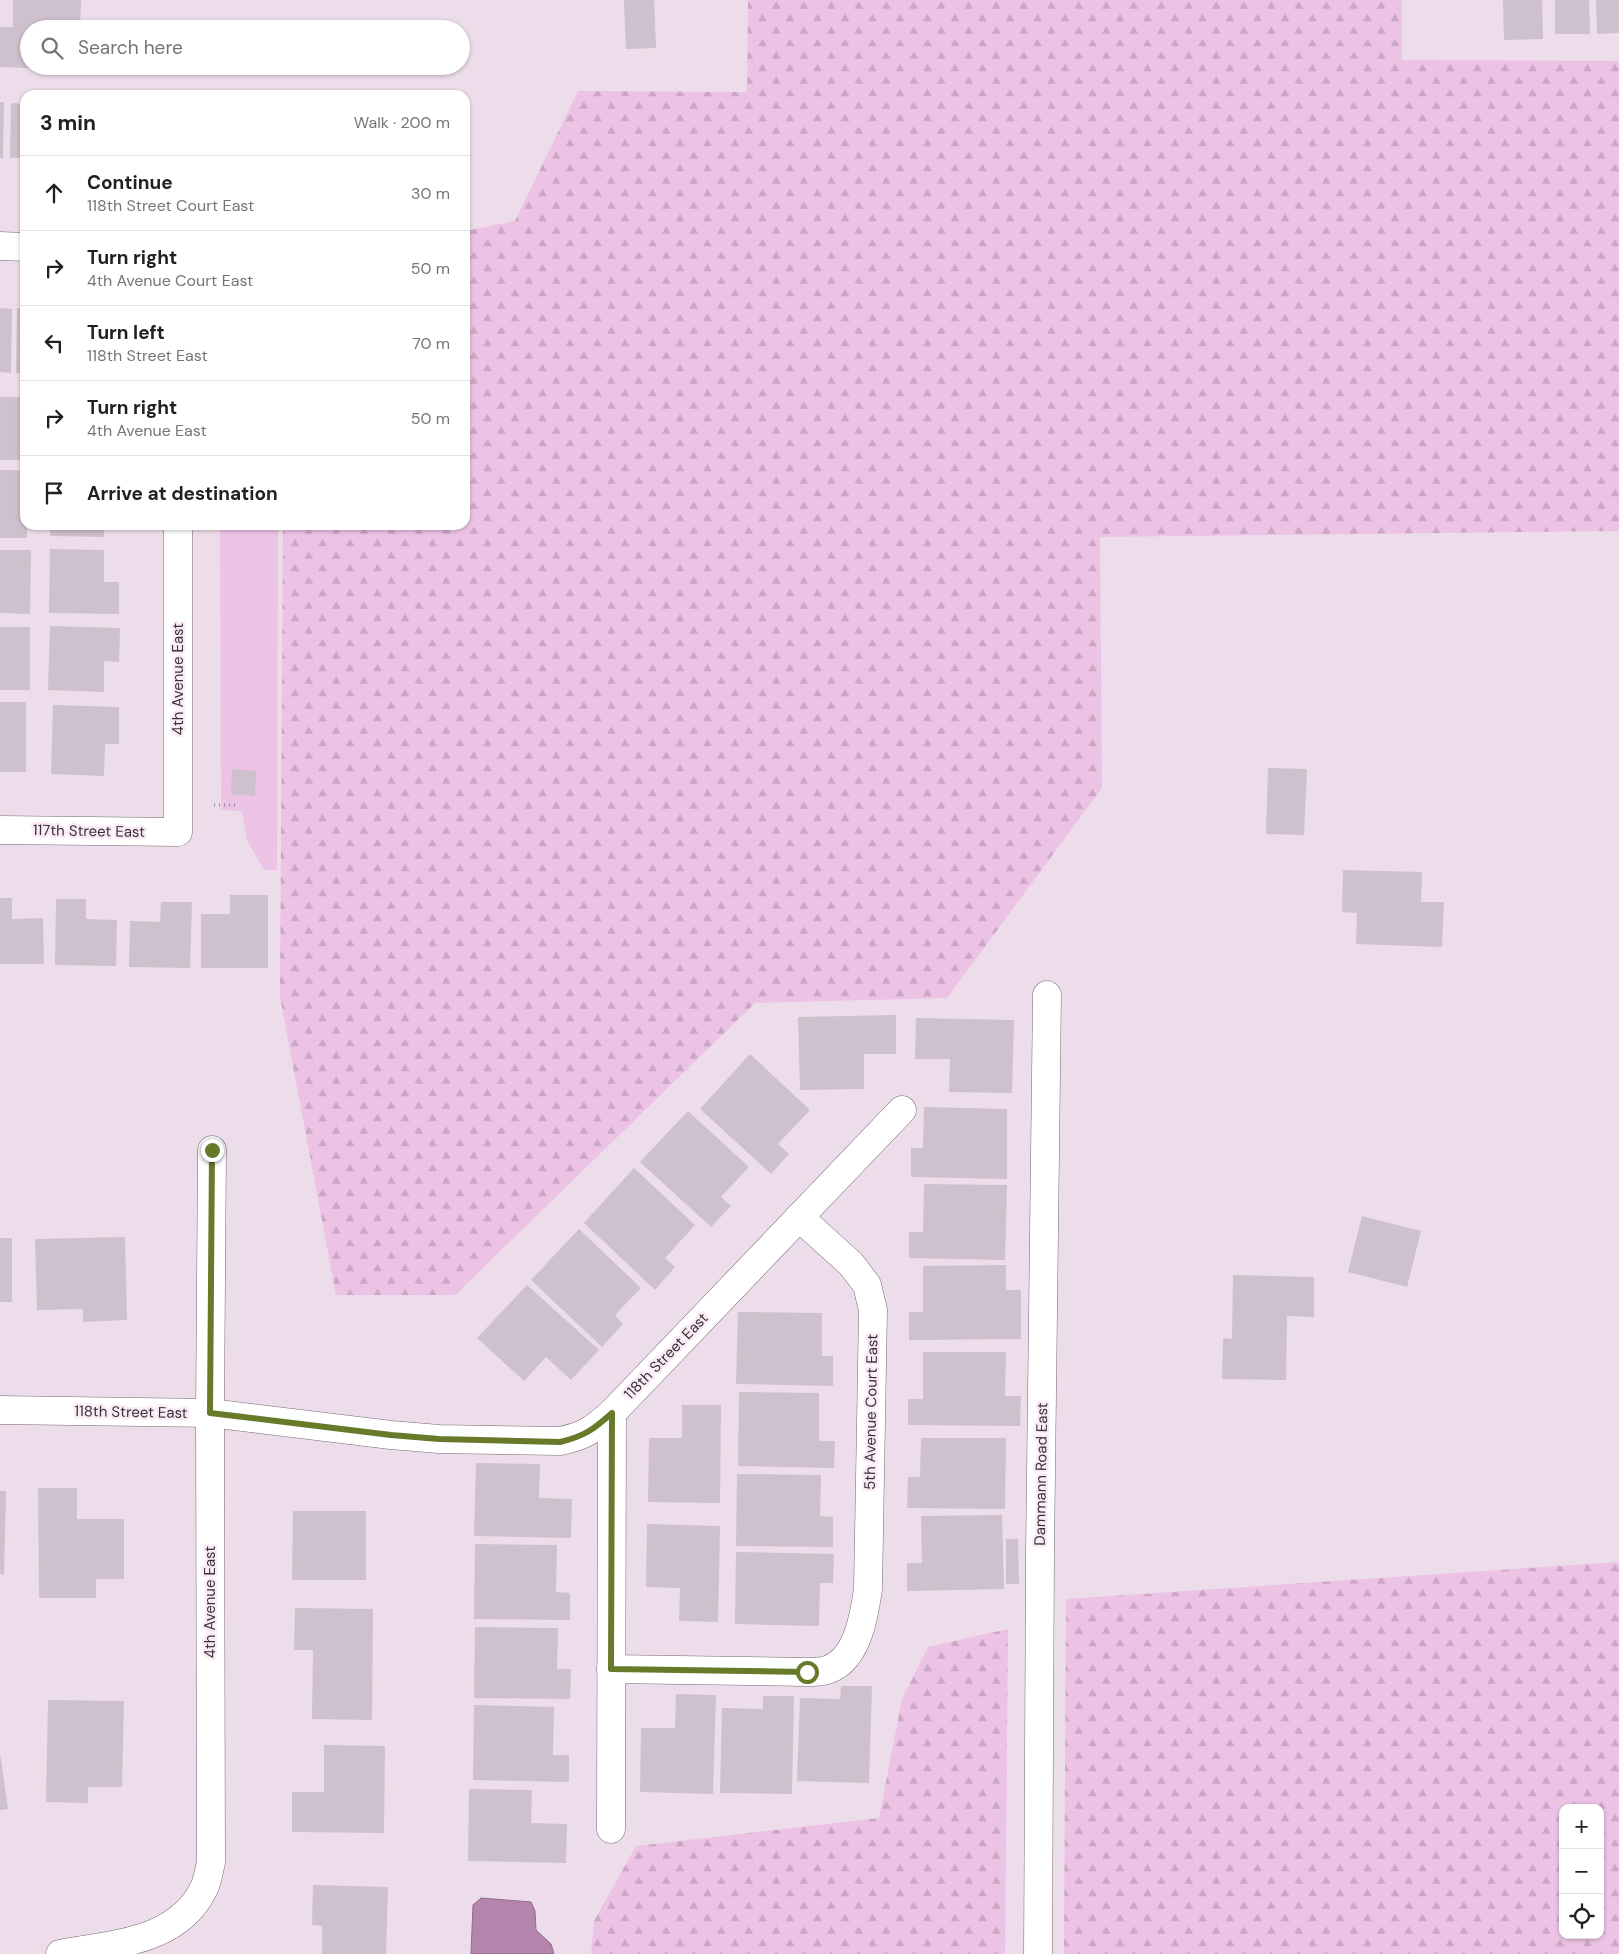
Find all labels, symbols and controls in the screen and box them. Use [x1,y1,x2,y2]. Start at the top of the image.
search box [20,20,470,75]
icon: search [38,34,66,62]
text: Search here [78,35,183,60]
text: 3 min [40,109,96,137]
text: Walk · 200 m [354,112,450,133]
text: Continue [87,170,173,195]
icon: ahead [40,179,68,207]
text: 30 m [411,183,450,204]
text: 118th Street Court East [87,195,254,216]
text: Turn right [87,245,177,270]
icon: right [40,254,68,282]
text: 50 m [411,258,450,279]
text: 4th Avenue Court East [87,270,253,291]
text: Turn left [87,320,165,345]
icon: left [40,329,68,357]
text: 70 m [412,333,450,354]
text: 118th Street East [87,345,208,366]
text: Turn right [87,395,177,420]
icon: right [40,404,68,432]
text: 50 m [411,408,450,429]
text: 4th Avenue East [87,420,207,441]
icon: arrive [40,479,68,507]
text: Arrive at destination [87,481,278,506]
street label: 4th Avenue East [168,623,188,735]
street label: 117th Street East [33,820,145,842]
route end [201,1139,224,1162]
street label: 118th Street East [619,1308,713,1404]
street label: 5th Avenue Court East [860,1334,882,1490]
street label: 118th Street East [74,1401,188,1423]
street label: Dammann Road East [1030,1402,1052,1546]
street label: 4th Avenue East [200,1546,220,1658]
route start [796,1661,819,1684]
map controls [1559,1804,1604,1939]
button: + [1559,1804,1604,1849]
button: − [1559,1849,1604,1894]
button: locate [1559,1894,1604,1939]

